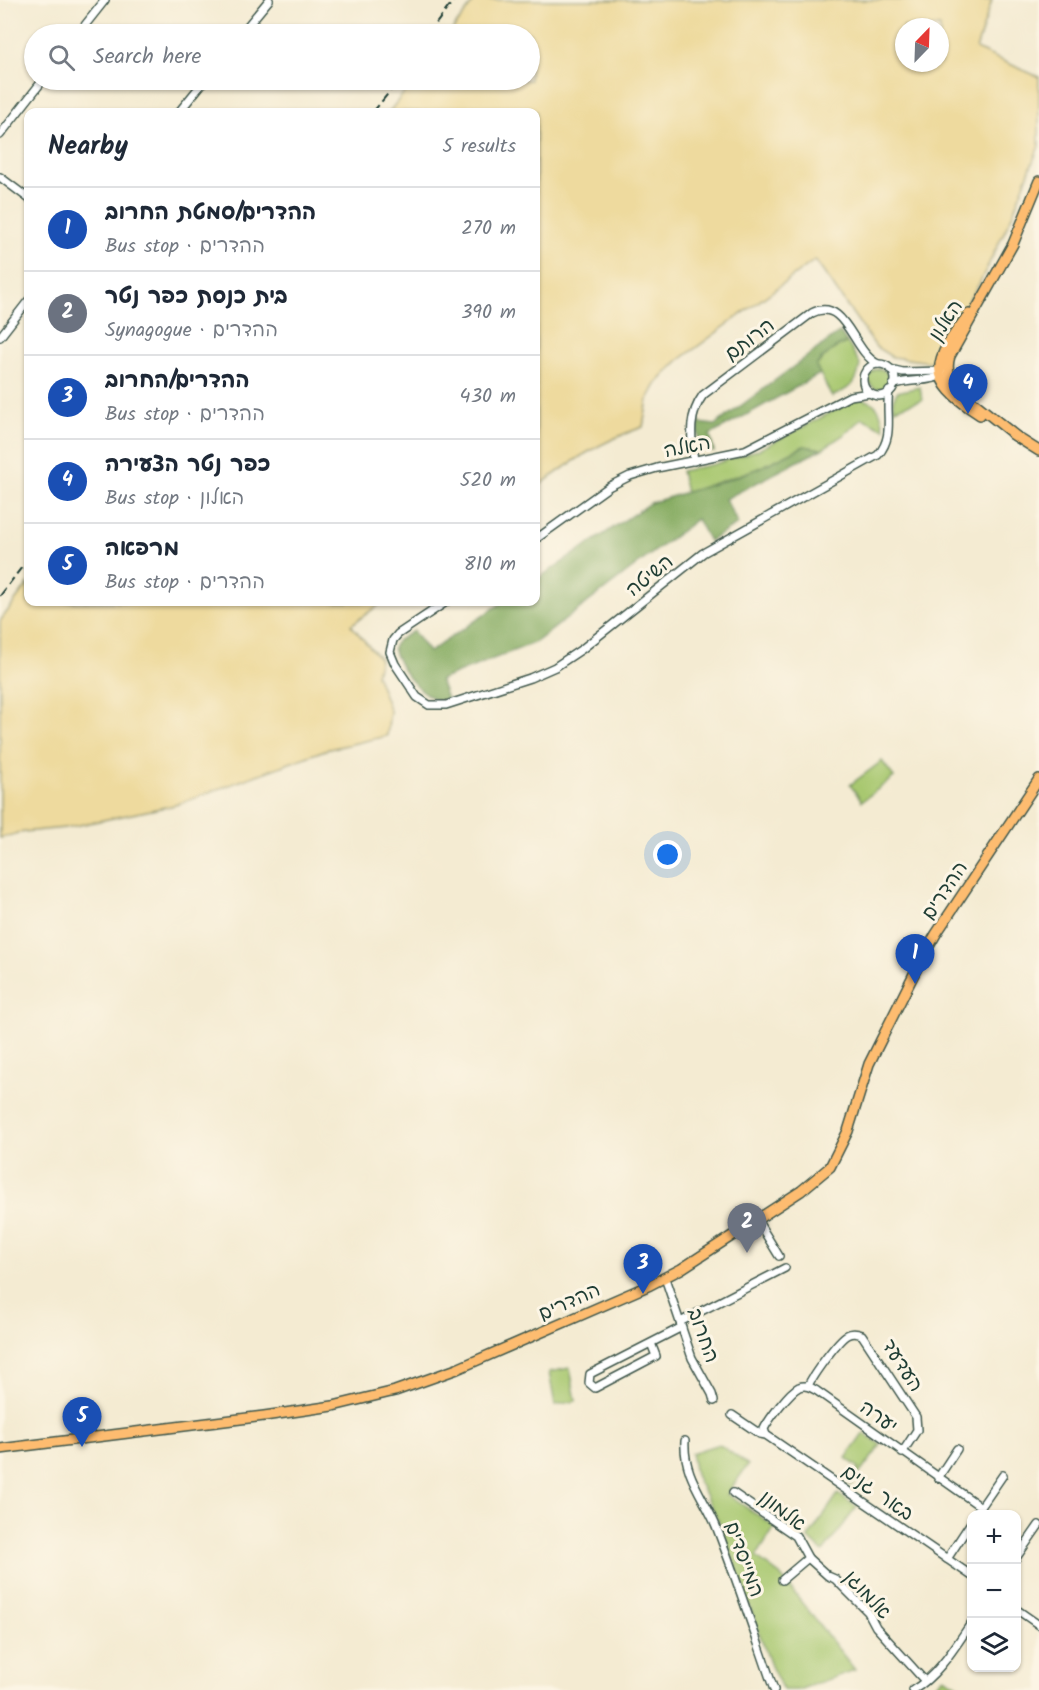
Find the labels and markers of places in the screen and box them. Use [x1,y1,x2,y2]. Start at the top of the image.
pin: 4 [948,364,988,414]
pin: 1 [896,934,934,984]
pin: 2 [728,1204,766,1253]
pin: 3 [624,1244,662,1294]
pin: 5 [62,1398,101,1447]

